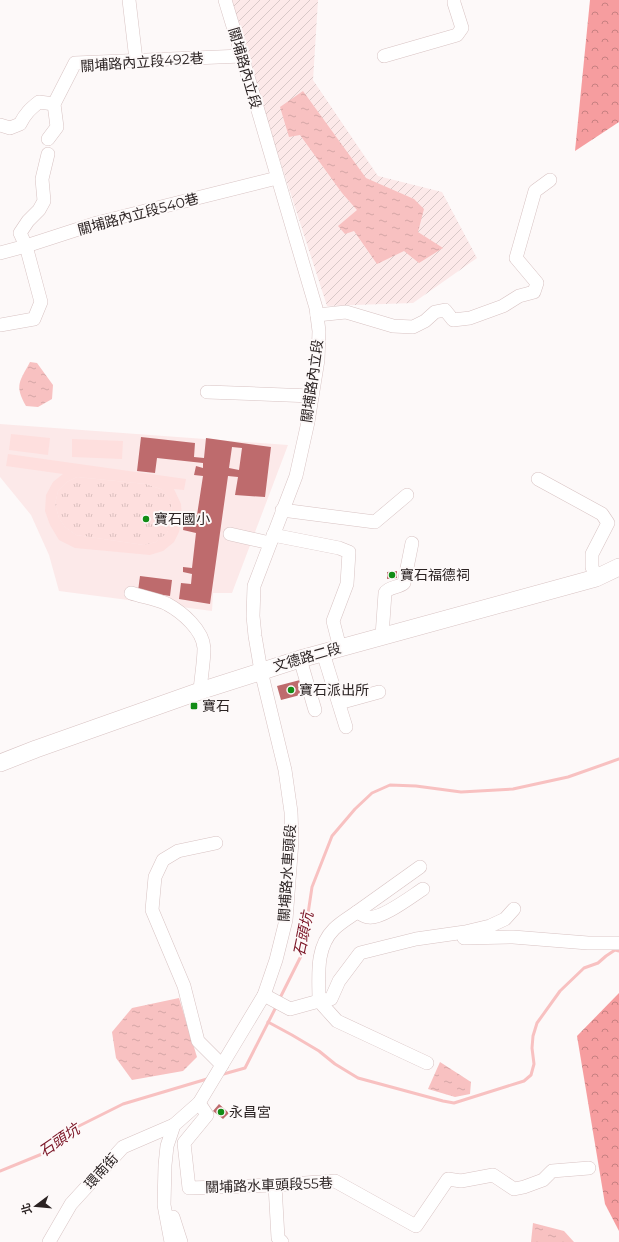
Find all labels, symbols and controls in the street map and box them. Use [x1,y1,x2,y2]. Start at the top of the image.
street label: 關埔路內立段 [225,25,265,111]
street label: 關埔路內立段492巷 [80,49,204,75]
street label: 關埔路內立段540巷 [76,189,200,239]
street label: 關埔路內立段 [297,338,327,424]
place label: 寶石國小 [154,510,210,528]
marker: 寶石國小 [141,514,151,524]
place label: 寶石福德祠 [400,566,470,584]
marker: 寶石福德祠 [387,570,397,580]
street label: 文德路二段 [271,639,343,675]
place label: 寶石派出所 [299,681,369,699]
marker: 寶石派出所 [286,685,296,695]
place label: 寶石 [202,697,230,715]
marker: 寶石 [189,701,199,711]
street label: 關埔路水車頭段 [275,823,299,923]
water label: 石頭坑 [289,908,317,958]
place label: 永昌宮 [229,1103,271,1121]
marker: 永昌宮 [216,1107,226,1117]
water label: 石頭坑 [35,1118,85,1160]
street label: 環南街 [80,1149,122,1193]
street label: 關埔路水車頭段55巷 [205,1174,333,1196]
north arrow [16,1186,56,1226]
text: 北 [18,1202,35,1216]

